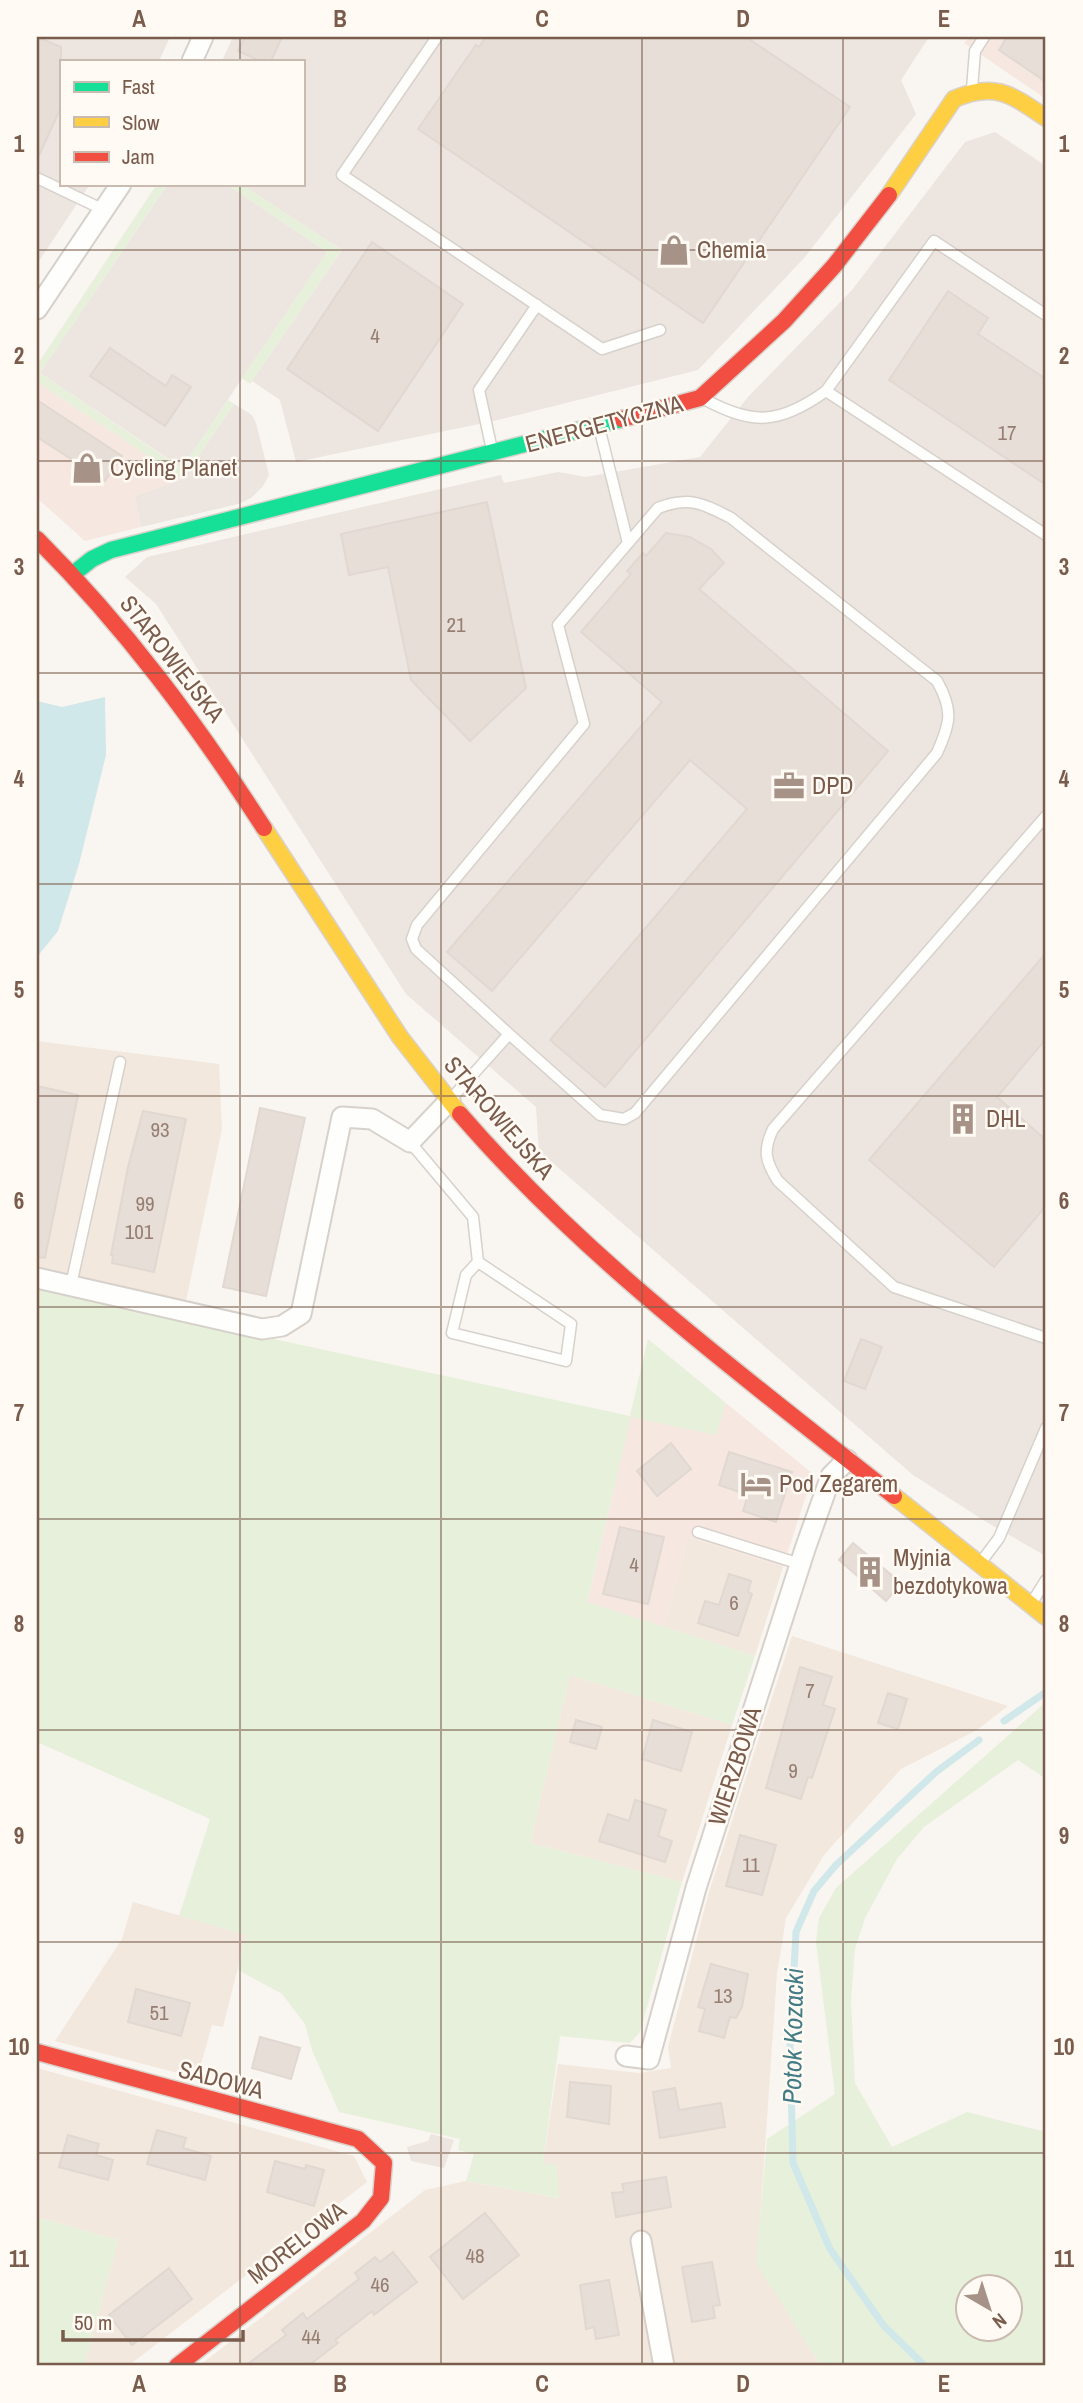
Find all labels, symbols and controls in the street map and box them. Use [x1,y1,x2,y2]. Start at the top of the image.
text: A [132,3,146,34]
text: B [333,3,347,34]
text: C [535,3,549,34]
text: D [736,3,750,34]
text: E [938,3,950,34]
legend [60,60,304,186]
text: Fast [122,72,155,101]
text: Slow [122,108,160,137]
text: 1 [14,128,25,159]
text: 1 [1059,128,1070,159]
text: Jam [122,142,155,171]
shop icon: Chemia [657,233,691,267]
place label: Chemia [697,233,766,265]
house number: 4 [370,321,380,350]
text: 2 [14,340,24,371]
text: 2 [1059,340,1069,371]
street label: ENERGETYCZNA [521,386,687,459]
house number: 17 [997,418,1017,447]
shop icon: Cycling Planet [70,451,104,485]
place label: Cycling Planet [110,451,237,483]
text: 3 [14,551,24,582]
text: 3 [1059,551,1069,582]
street label: STAROWIEJSKA [113,588,233,729]
house number: 21 [446,610,466,639]
text: 4 [14,763,25,794]
text: 4 [1059,763,1070,794]
office icon: DPD [772,769,806,803]
place label: DPD [812,769,854,801]
text: 5 [14,974,24,1005]
text: 5 [1059,974,1069,1005]
street label: STAROWIEJSKA [438,1049,563,1186]
building icon: DHL [946,1102,980,1136]
place label: DHL [986,1102,1025,1134]
house number: 93 [150,1115,170,1144]
text: 6 [14,1185,24,1216]
text: 6 [1059,1185,1069,1216]
house number: 99 [135,1189,155,1218]
house number: 101 [125,1217,154,1246]
text: 7 [14,1397,24,1428]
text: 7 [1059,1397,1069,1428]
hotel icon: Pod Zegarem [739,1467,773,1501]
place label: Pod Zegarem [779,1467,898,1499]
place label: Myjnia bezdotykowa [893,1541,1008,1601]
house number: 4 [629,1550,639,1579]
building icon: Myjnia bezdotykowa [853,1555,887,1589]
house number: 6 [729,1588,739,1617]
text: 8 [14,1608,24,1639]
text: 8 [1059,1608,1069,1639]
house number: 7 [805,1676,815,1705]
street label: WIERZBOWA [700,1702,769,1829]
house number: 9 [788,1756,798,1785]
text: 9 [14,1820,24,1851]
text: 9 [1059,1820,1069,1851]
house number: 11 [742,1850,760,1879]
water label: Potok Kozacki [774,1967,811,2104]
house number: 13 [713,1981,733,2010]
house number: 51 [149,1998,169,2027]
text: 10 [9,2031,29,2062]
text: 10 [1054,2031,1074,2062]
street label: SADOWA [175,2052,268,2106]
street label: MORELOWA [241,2193,353,2291]
house number: 48 [465,2241,485,2270]
text: 11 [9,2243,29,2274]
text: 11 [1054,2243,1074,2274]
house number: 46 [370,2270,390,2299]
north arrow [954,2274,1024,2344]
scale bar [63,2298,243,2342]
text: 50 m [74,2308,112,2337]
text: N [987,2308,1012,2335]
house number: 44 [301,2322,321,2351]
text: A [132,2368,146,2399]
text: B [333,2368,347,2399]
text: C [535,2368,549,2399]
text: D [736,2368,750,2399]
text: E [938,2368,950,2399]

